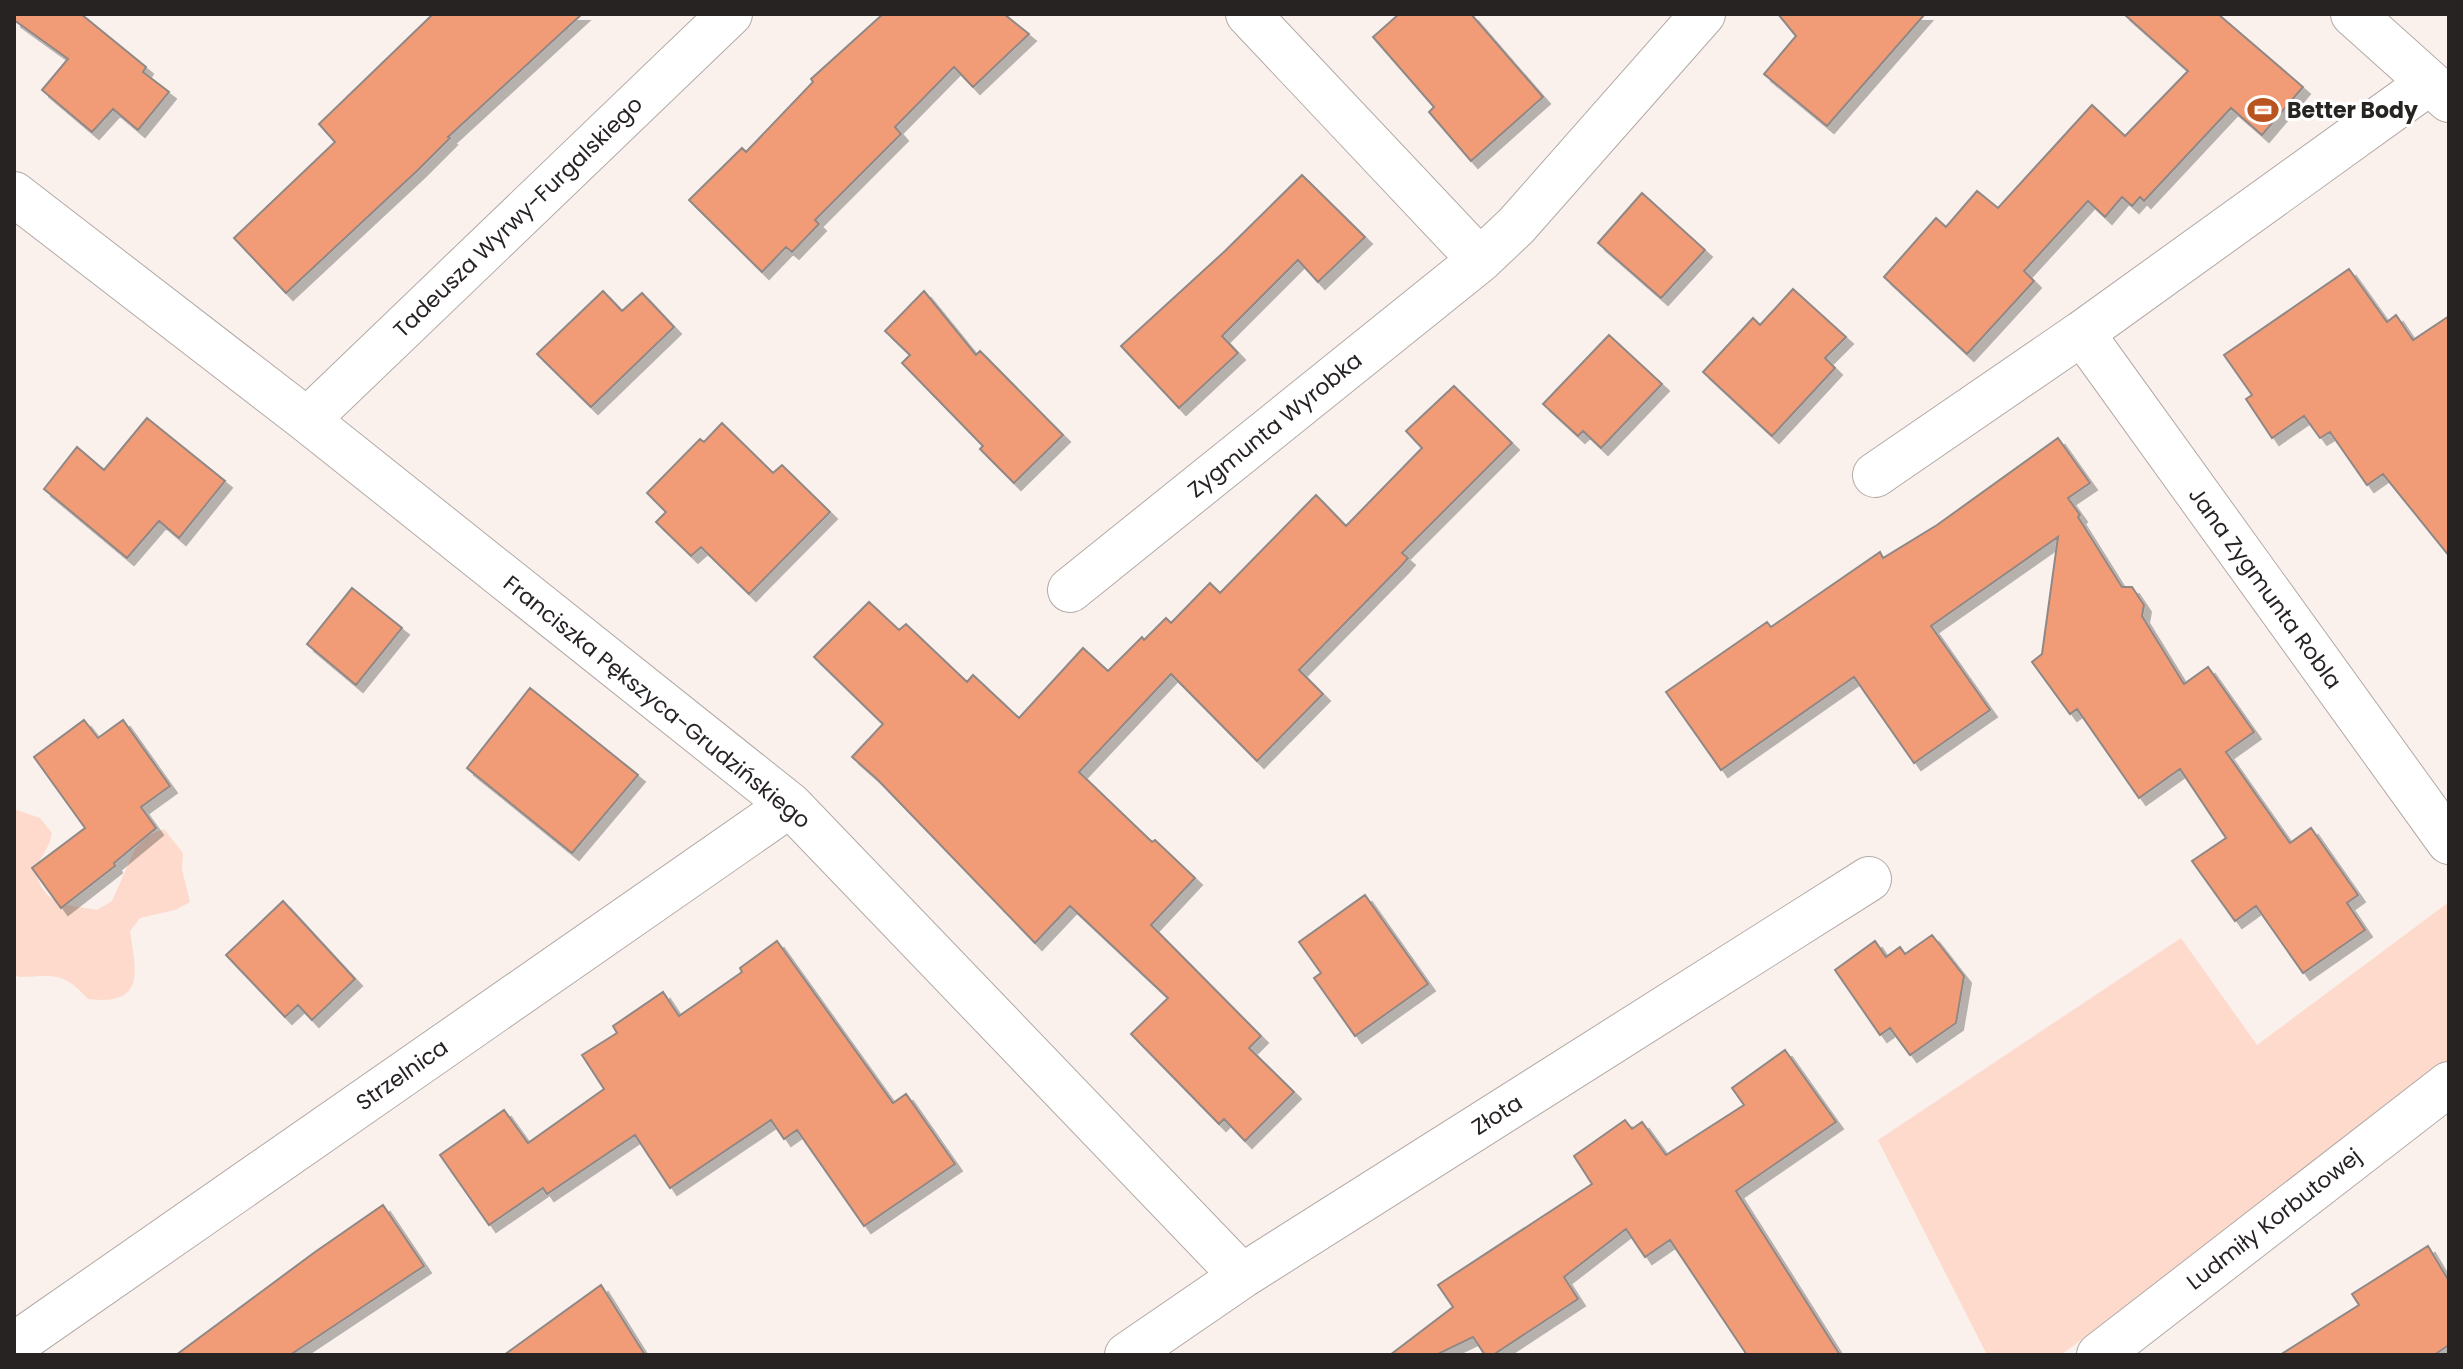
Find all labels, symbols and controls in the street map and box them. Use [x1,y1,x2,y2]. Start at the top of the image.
street label: Tadeusza Wyrwy-Furgalskiego [387,89,649,345]
sports icon: Better Body [2246,93,2280,127]
place label: Better Body [2287,95,2418,126]
street label: Zygmunta Wyrobka [1181,345,1369,505]
street label: Jana Zygmunta Robla [2181,481,2349,695]
street label: Franciszka Pększyca-Grudzińskiego [497,568,817,836]
street label: Strzelnica [350,1032,454,1118]
street label: Złota [1466,1087,1528,1143]
street label: Ludmiły Korbutowej [2180,1141,2368,1297]

